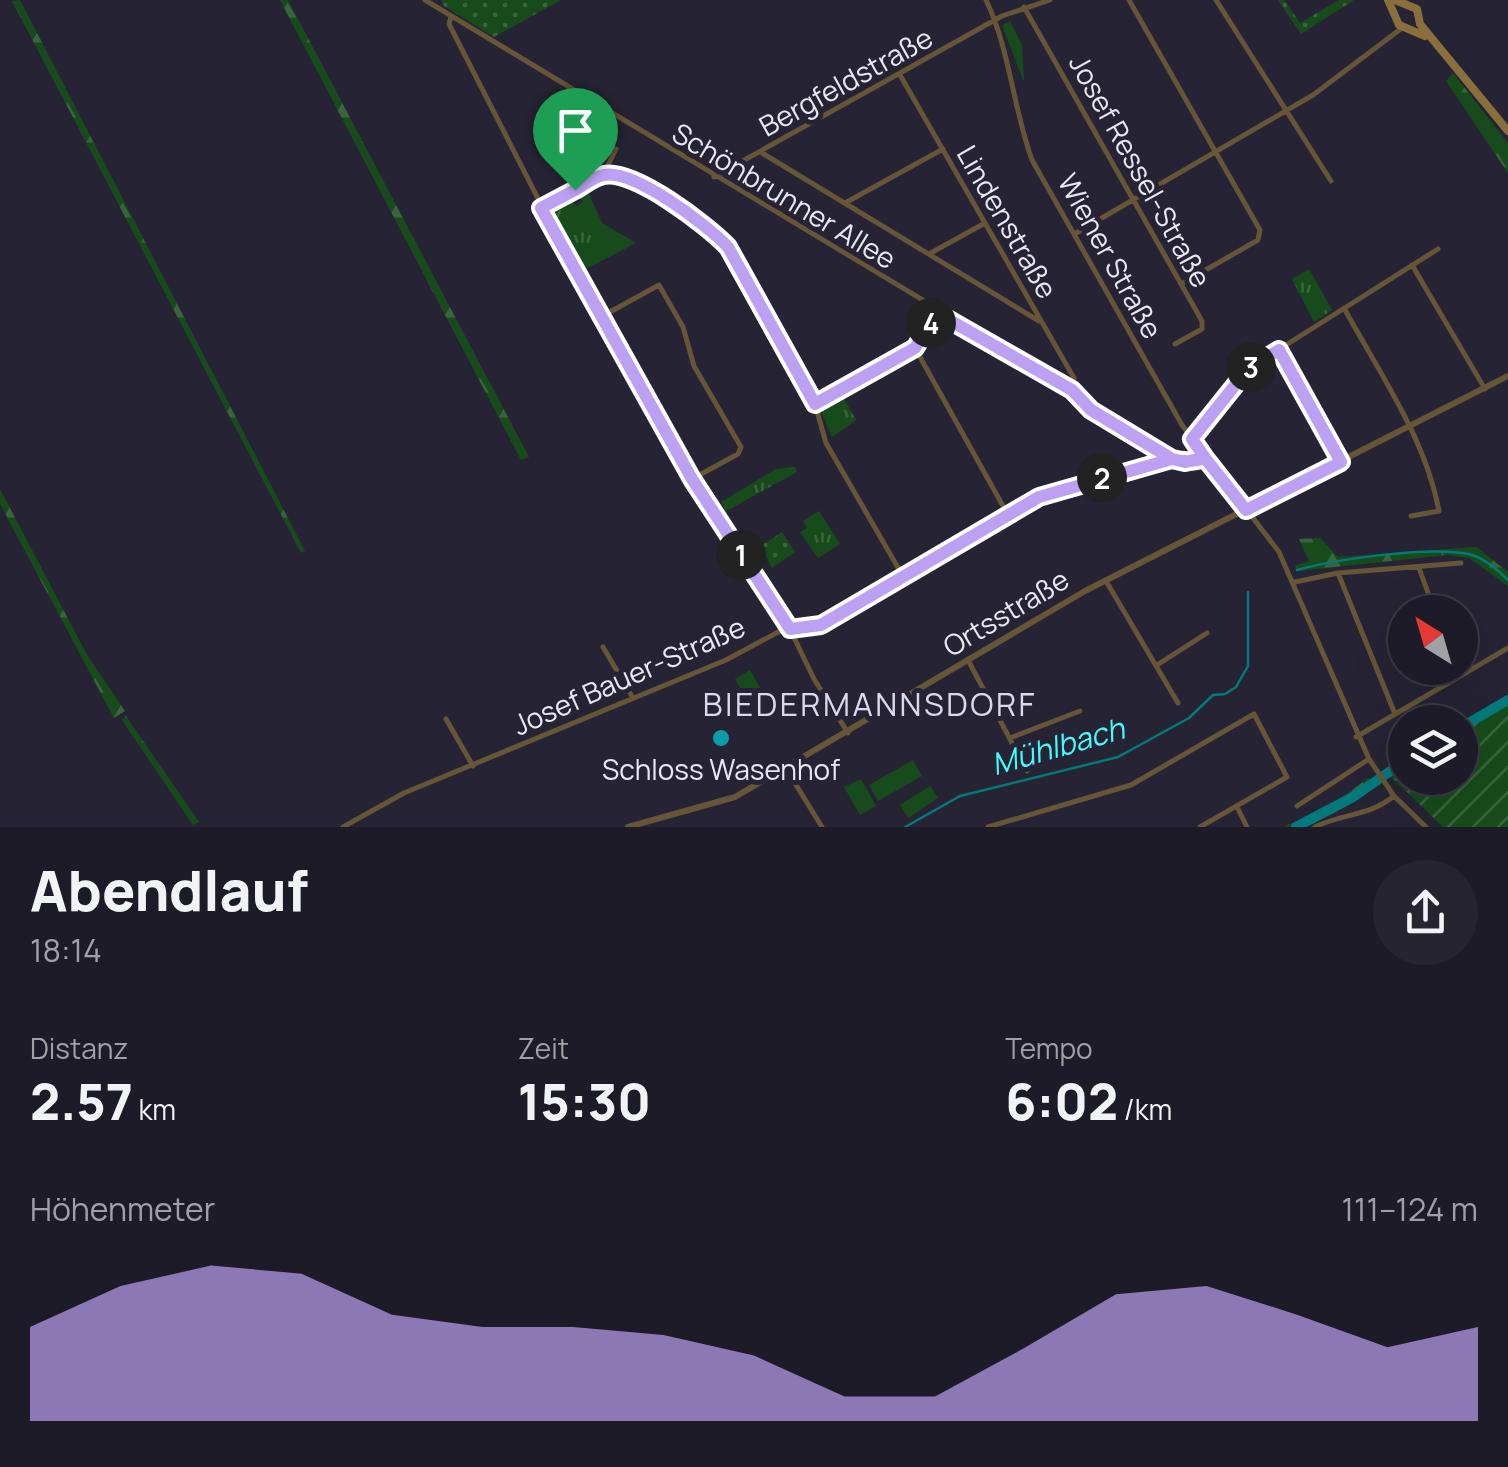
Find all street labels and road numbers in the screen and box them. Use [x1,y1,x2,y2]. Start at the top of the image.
street label: Bergfeldstraße [752,18,939,144]
street label: Josef Ressel-Straße [1061,47,1221,294]
street label: Schönbrunner Allee [666,113,903,277]
street label: Lindenstraße [949,138,1067,305]
street label: Wiener Straße [1050,166,1172,345]
street label: Ortsstraße [936,560,1075,665]
street label: Josef Bauer-Straße [507,607,751,743]

